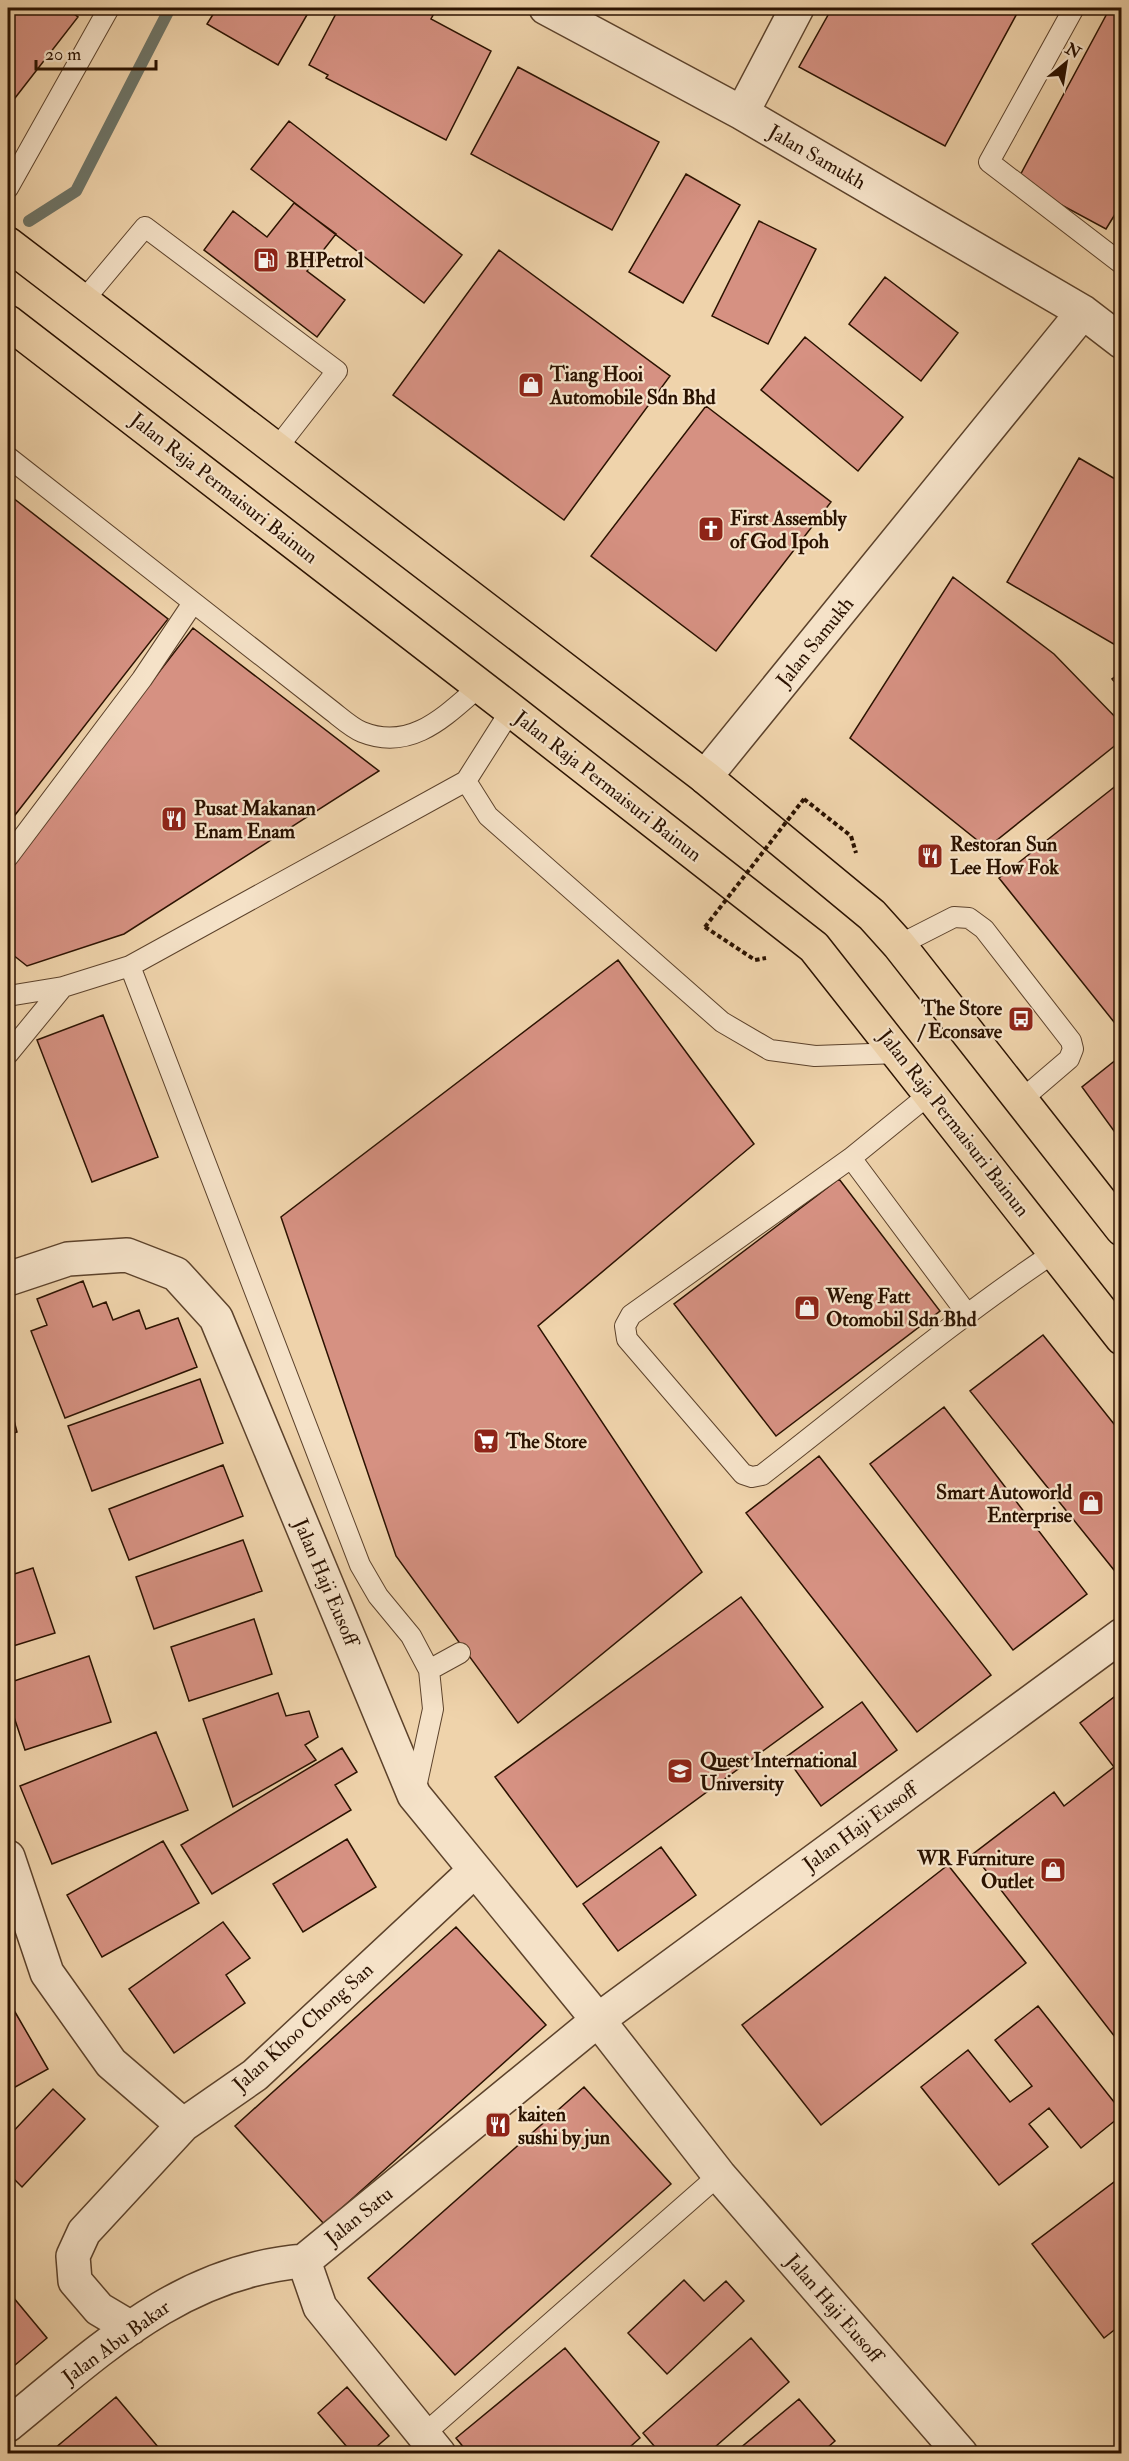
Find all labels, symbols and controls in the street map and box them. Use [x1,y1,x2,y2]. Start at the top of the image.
scale bar [36,33,156,71]
north arrow [1036,33,1096,93]
text: N [1061,38,1085,63]
text: 20 m [45,43,81,66]
street label: Jalan Samukh [763,118,871,195]
fuel station icon: BHPetrol [251,245,281,275]
place label: BHPetrol [286,248,364,273]
place label: Tiang Hooi Automobile Sdn Bhd [549,362,716,410]
shop icon: Tiang Hooi Automobile Sdn Bhd [516,370,546,400]
street label: Jalan Raja Permaisuri Bainun [124,406,323,569]
place label: First Assembly of God Ipoh [730,506,848,555]
church icon: First Assembly of God Ipoh [696,514,726,544]
street label: Jalan Samukh [770,591,859,693]
street label: Jalan Raja Permaisuri Bainun [508,704,707,867]
place label: Pusat Makanan Enam Enam [194,796,316,844]
restaurant icon: Pusat Makanan Enam Enam [159,804,189,834]
place label: Restoran Sun Lee How Fok [950,832,1059,880]
restaurant icon: Restoran Sun Lee How Fok [915,841,945,871]
place label: The Store / Econsave [917,996,1003,1044]
bus stop icon: The Store / Econsave [1006,1004,1036,1034]
street label: Jalan Raja Permaisuri Bainun [872,1023,1035,1222]
place label: Weng Fatt Otomobil Sdn Bhd [825,1284,977,1332]
shop icon: Weng Fatt Otomobil Sdn Bhd [792,1293,822,1323]
supermarket icon: The Store [471,1426,501,1456]
place label: The Store [505,1429,587,1454]
place label: Smart Autoworld Enterprise [936,1480,1073,1529]
shop icon: Smart Autoworld Enterprise [1076,1488,1106,1518]
street label: Jalan Haji Eusoff [288,1514,365,1652]
place label: Quest International University [700,1748,858,1797]
school or university icon: Quest International University [665,1756,695,1786]
street label: Jalan Haji Eusoff [797,1775,925,1877]
place label: WR Furniture Outlet [916,1846,1035,1894]
shop icon: WR Furniture Outlet [1038,1855,1068,1885]
street label: Jalan Khoo Chong San [227,1957,378,2097]
place label: kaiten sushi by jun [517,2102,611,2151]
restaurant icon: kaiten sushi by jun [483,2110,513,2140]
street label: Jalan Satu [319,2181,398,2252]
street label: Jalan Haji Eusoff [780,2248,890,2370]
street label: Jalan Abu Bakar [56,2294,175,2390]

